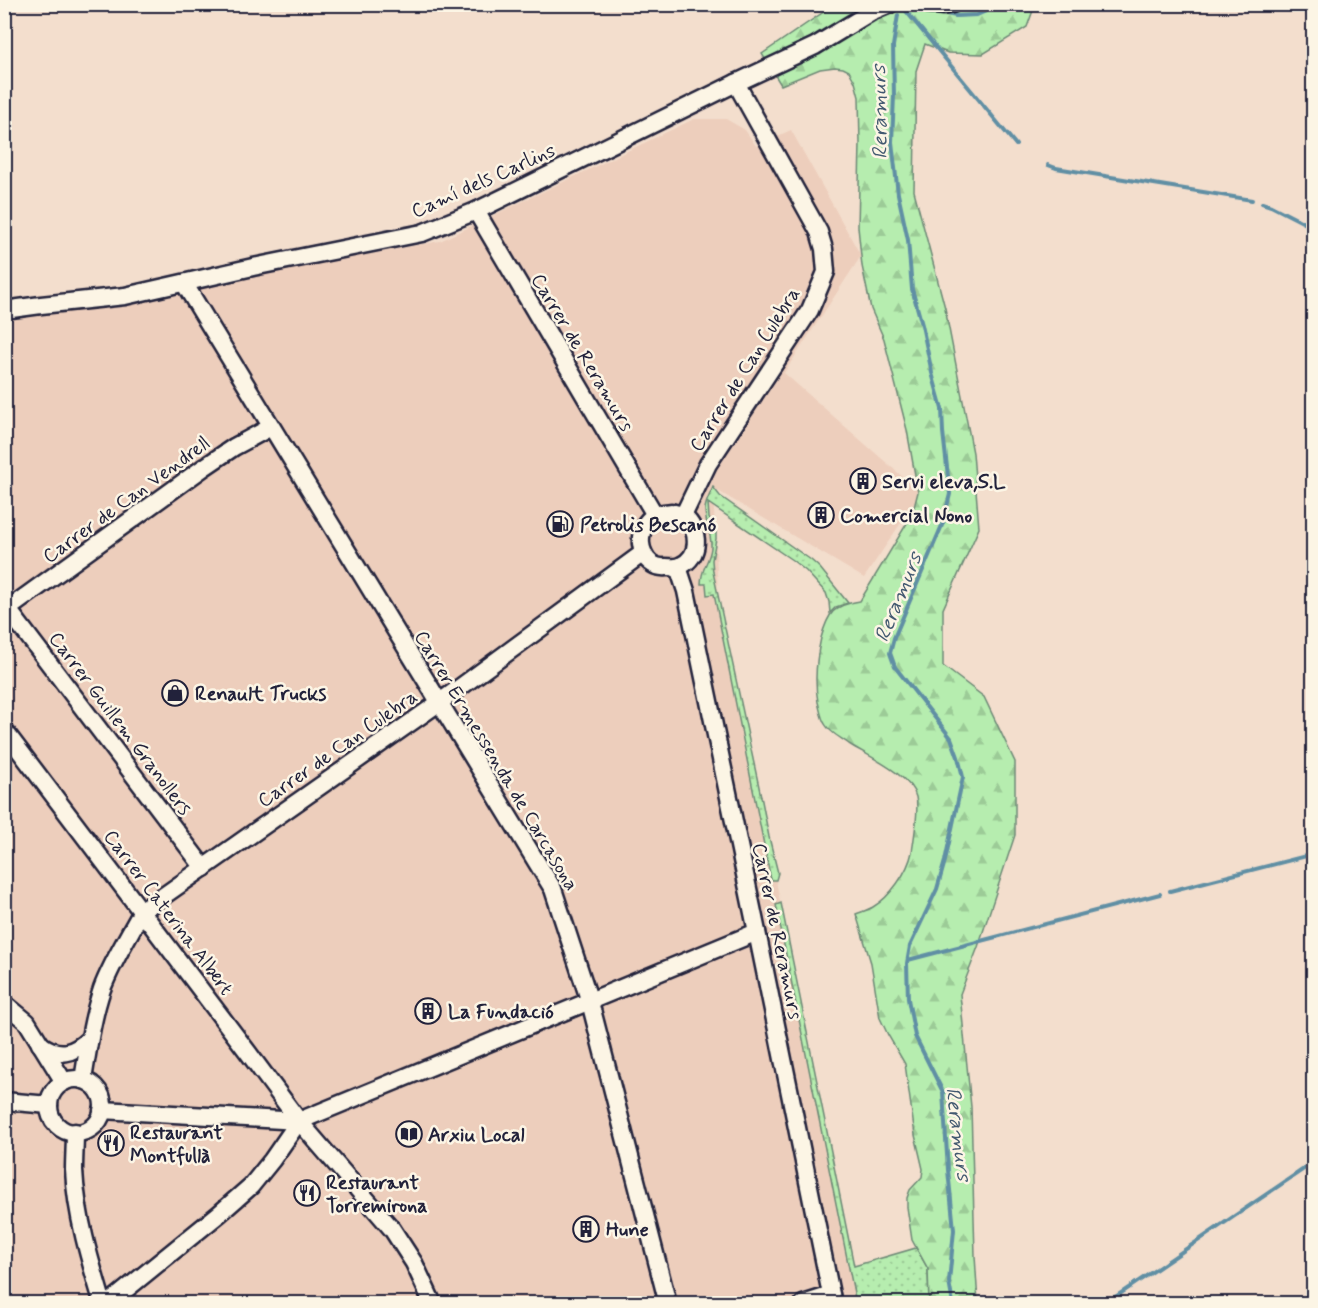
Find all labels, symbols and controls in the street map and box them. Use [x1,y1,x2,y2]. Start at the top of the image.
water label: Reramurs [865,62,895,159]
street label: Camí dels Carlins [407,137,560,225]
street label: Carrer de Reramurs [524,269,640,437]
street label: Carrer de Can Culebra [684,282,807,457]
street label: Carrer de Can Vendrell [38,430,216,570]
building icon: Servi eleva,S.L [848,466,878,496]
place label: Servi eleva,S.L [882,469,1006,496]
building icon: Comercial Nono [806,500,836,530]
place label: Comercial Nono [840,503,972,530]
fuel station icon: Petrolis Bescanó [545,509,575,539]
place label: Petrolis Bescanó [580,512,717,539]
water label: Reramurs [868,546,931,646]
street label: Carrer Ermessenda de Carcasona [407,626,584,896]
street label: Carrer Guillem Granollers [42,627,198,821]
shop icon: Renault Trucks [160,678,190,708]
place label: Renault Trucks [195,681,326,708]
street label: Carrer de Can Culebra [253,684,423,815]
street label: Carrer Caterina Albert [97,825,239,1001]
street label: Carrer de Reramurs [745,841,808,1022]
building icon: La Fundació [413,996,443,1026]
place label: La Fundació [448,999,554,1026]
water label: Reramurs [938,1086,978,1185]
library icon: Arxiu Local [394,1119,424,1149]
place label: Restaurant Montfullà [130,1120,224,1170]
place label: Arxiu Local [428,1122,525,1149]
restaurant icon: Restaurant Montfullà [96,1128,126,1158]
place label: Restaurant Torremirona [326,1170,428,1220]
restaurant icon: Restaurant Torremirona [292,1178,322,1208]
building icon: Hune [571,1214,601,1244]
place label: Hune [606,1217,649,1244]

